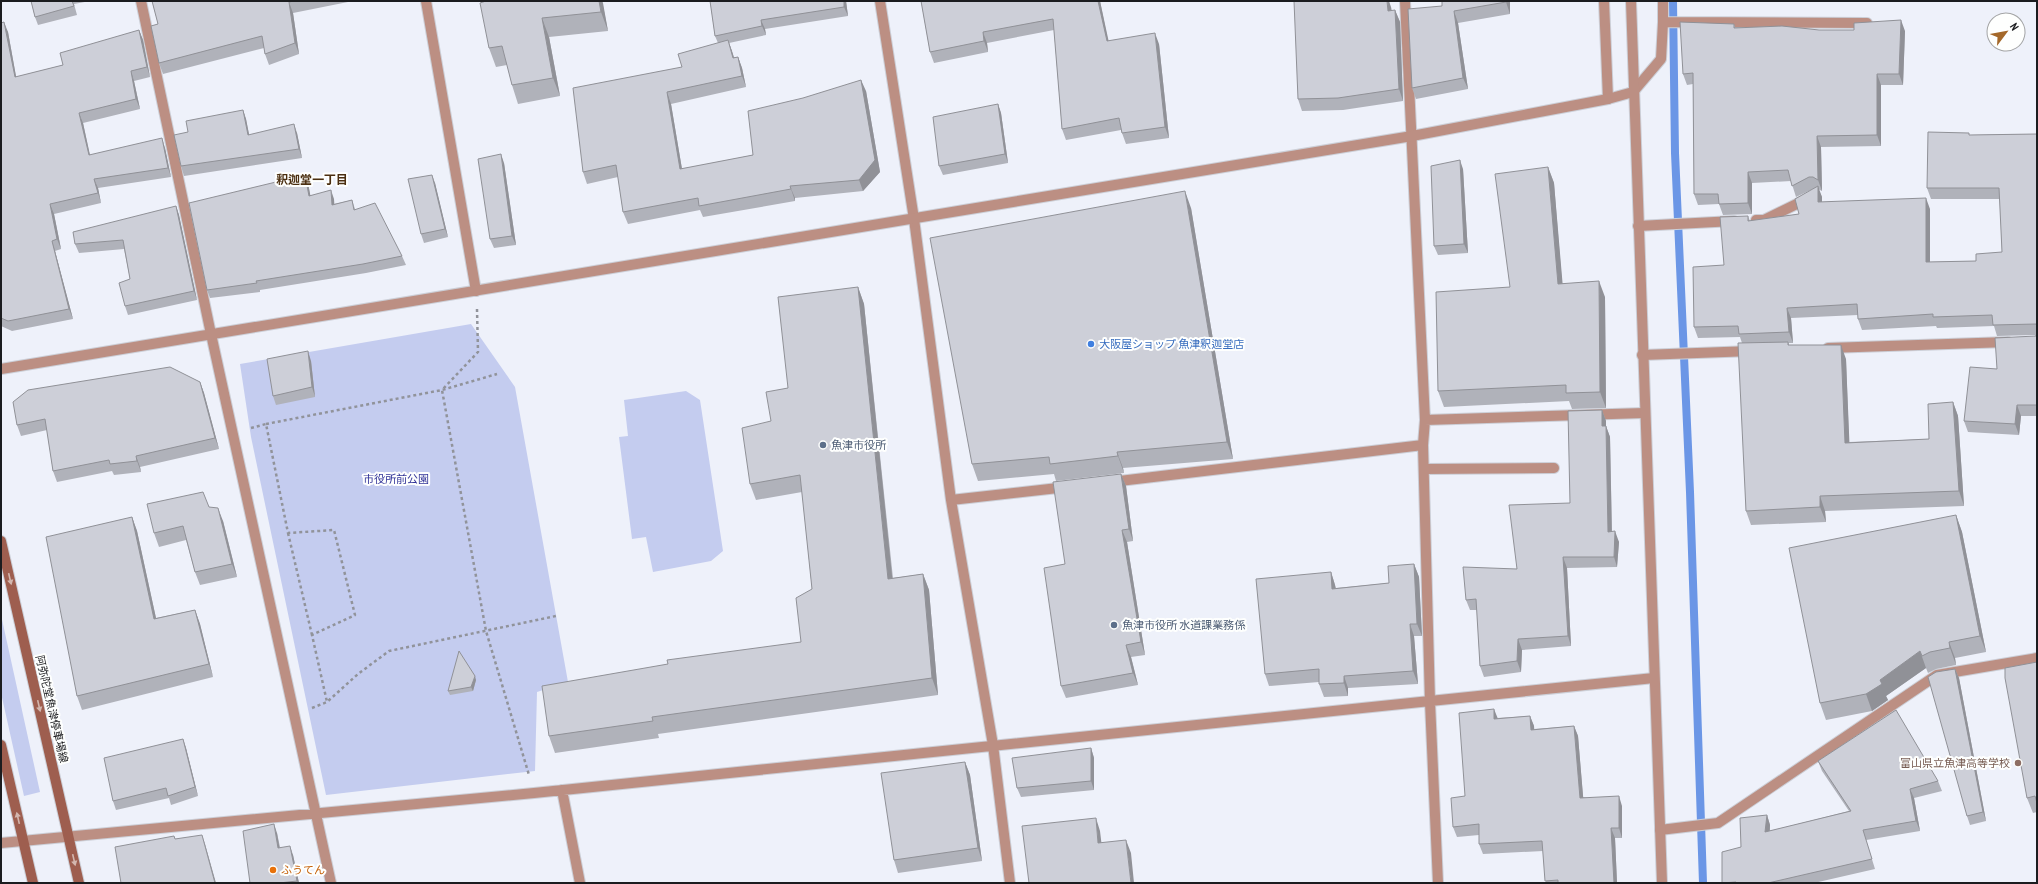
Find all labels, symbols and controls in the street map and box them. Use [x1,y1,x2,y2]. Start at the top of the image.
north arrow [1986,12,2026,52]
text: N [2007,20,2022,33]
district label: 釈迦堂一丁目 [276,172,348,187]
place label: 大阪屋ショップ 魚津釈迦堂店 [1099,337,1244,351]
marker: 大阪屋ショップ 魚津釈迦堂店 [1086,339,1096,349]
place label: 魚津市役所 [831,438,887,452]
marker: 魚津市役所 [818,440,828,450]
park label: 市役所前公園 [363,472,429,486]
one-way arrow [7,573,13,585]
place label: 魚津市役所 水道課業務係 [1122,618,1246,632]
marker: 魚津市役所 水道課業務係 [1109,620,1119,630]
street label: 阿弥陀堂魚津停車場線 [33,654,71,764]
one-way arrow [36,700,42,712]
place label: 富山県立魚津高等学校 [1900,756,2010,770]
marker: 富山県立魚津高等学校 [2013,758,2023,768]
one-way arrow [14,812,20,824]
one-way arrow [71,854,77,866]
place label: ふうてん [281,863,325,877]
marker: ふうてん [268,865,278,875]

